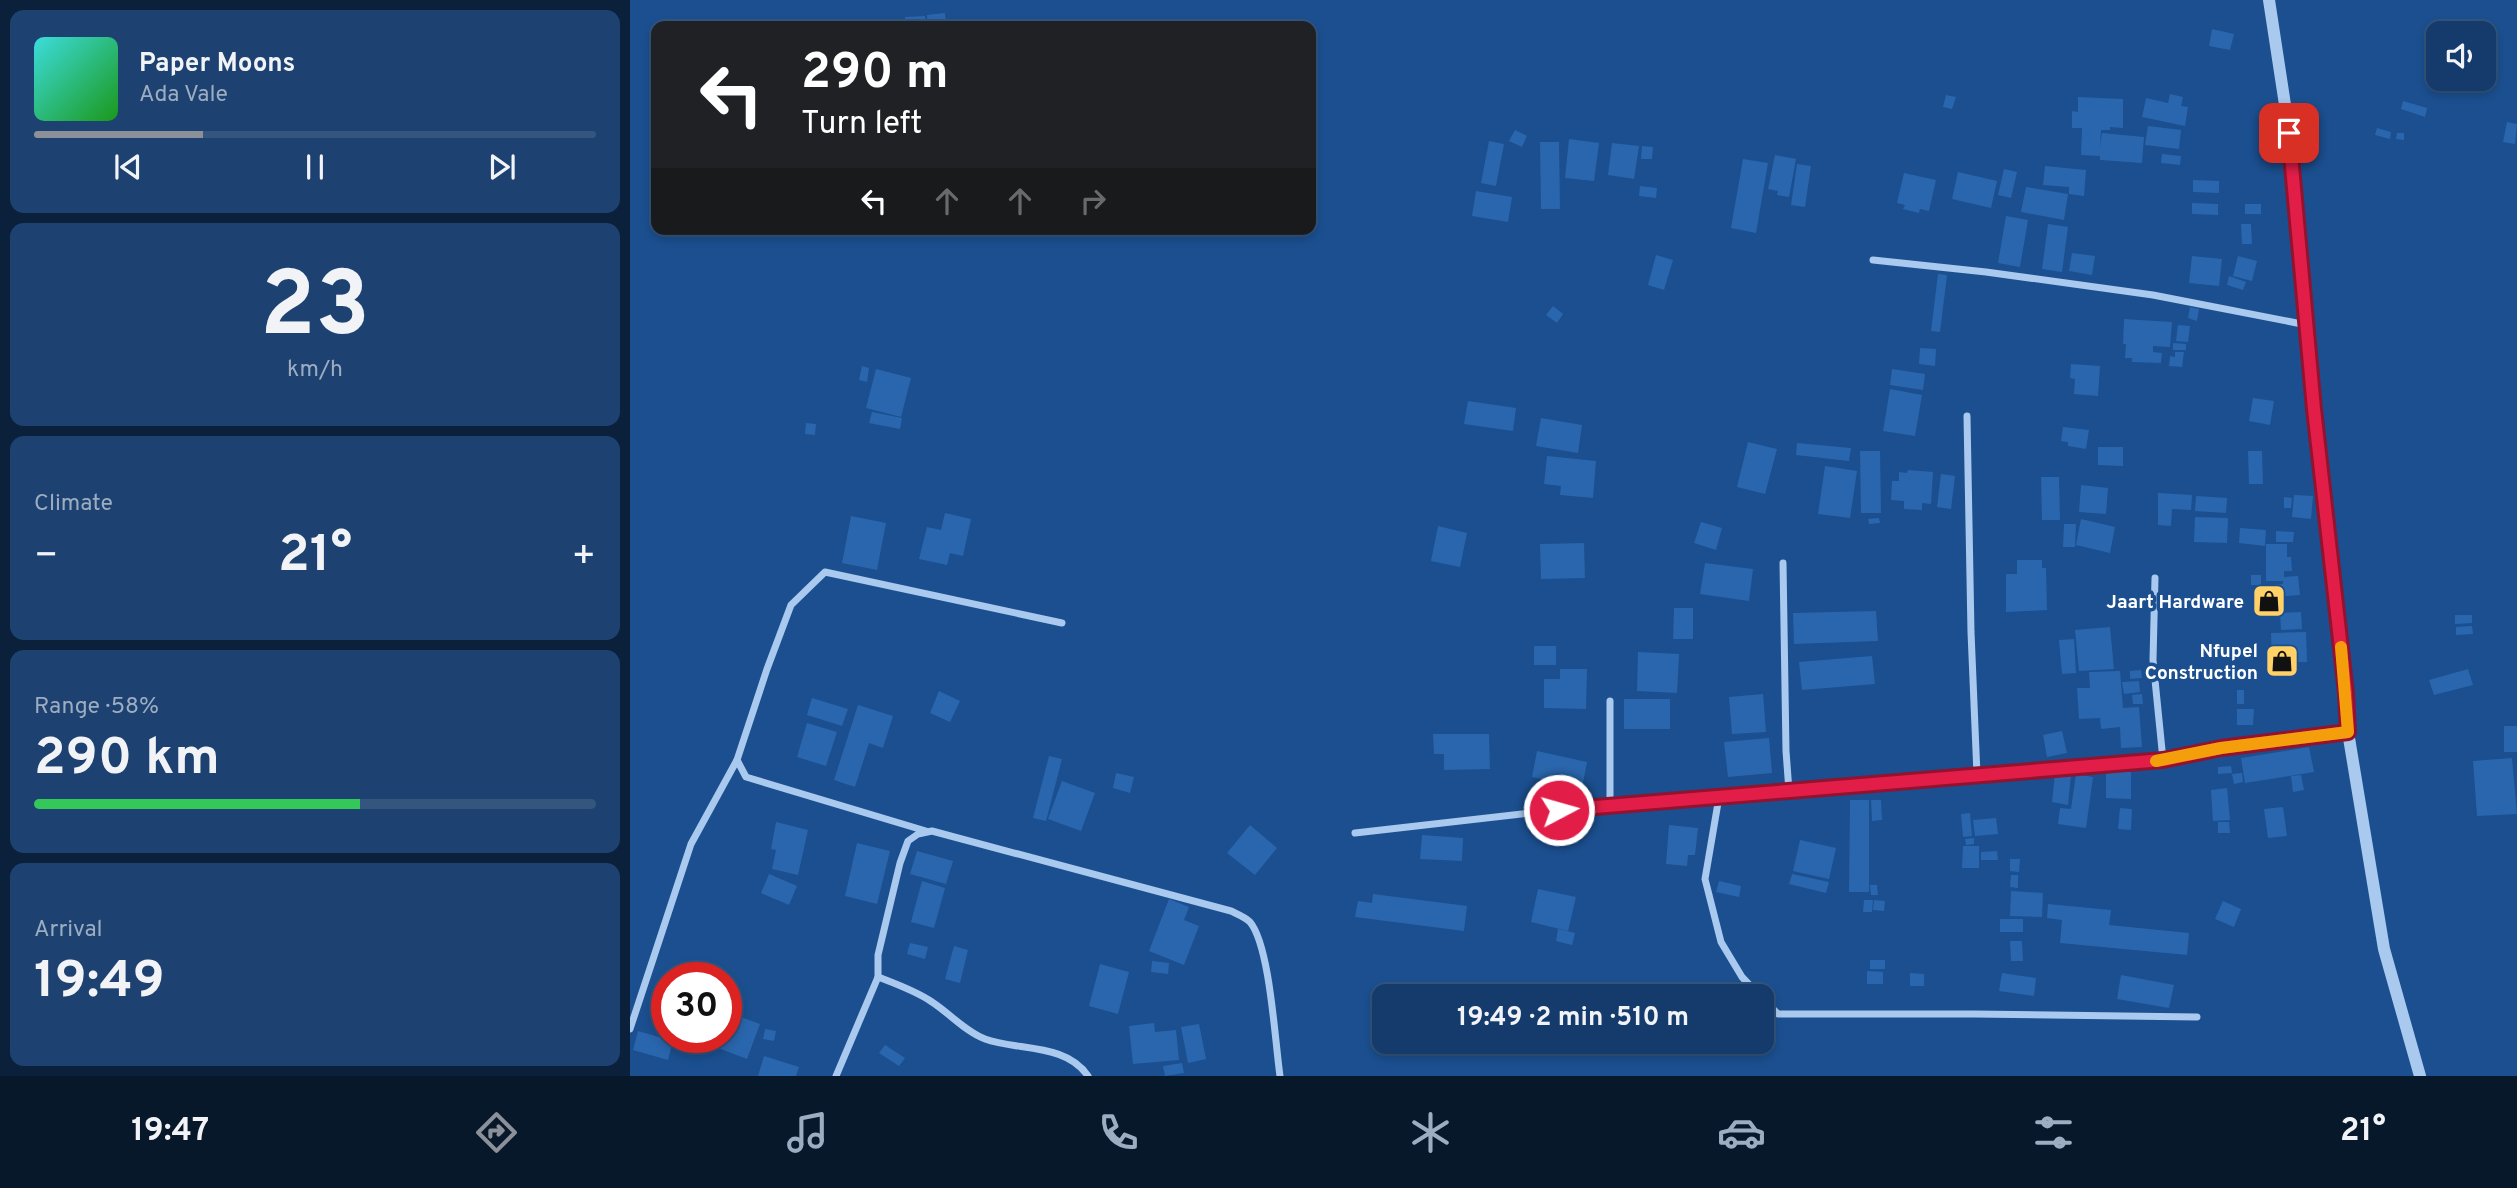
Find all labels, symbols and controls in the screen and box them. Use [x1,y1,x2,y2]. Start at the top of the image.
map controls [2426,21,2496,91]
button: sound [2426,21,2496,91]
text: 290 m [801,44,949,106]
text: Paper Moons [139,48,295,81]
icon: left [686,49,777,140]
text: Ada Vale [139,81,228,110]
pin [2259,103,2319,163]
text: Turn left [801,105,922,145]
icon: arrive [2270,114,2308,152]
icon: previous [109,148,147,186]
icon: pause [296,148,334,186]
icon: next [483,148,521,186]
icon: left [855,182,893,220]
icon: ahead [928,182,966,220]
icon: ahead [1001,182,1039,220]
icon: right [1074,182,1112,220]
text: 23 [260,253,370,368]
text: km/h [287,356,343,385]
text: Climate [34,490,113,519]
text: 21° [278,524,352,590]
text: − [34,533,59,582]
text: + [571,533,596,582]
shop icon: Jaart Hardware [2250,582,2288,620]
place label: Jaart Hardware [2106,591,2244,615]
place label: Nfupel Construction [2145,640,2258,686]
shop icon: Nfupel Construction [2263,642,2301,680]
text: Range · 58% [34,693,159,722]
text: 290 km [34,727,220,793]
position arrow [1522,773,1596,847]
text: Arrival [34,916,103,945]
text: 19:49 [34,950,165,1016]
speed limit sign: 30 [651,962,742,1053]
text: 19:49 · 2 min · 510 m [1457,1002,1689,1035]
icon: directions [472,1108,521,1157]
icon: music [783,1108,832,1157]
icon: phone [1094,1108,1143,1157]
icon: climate [1406,1108,1455,1157]
icon: car [1717,1108,1766,1157]
icon: filters [2029,1108,2078,1157]
text: 19:47 [131,1112,209,1152]
text: 21° [2340,1112,2386,1152]

